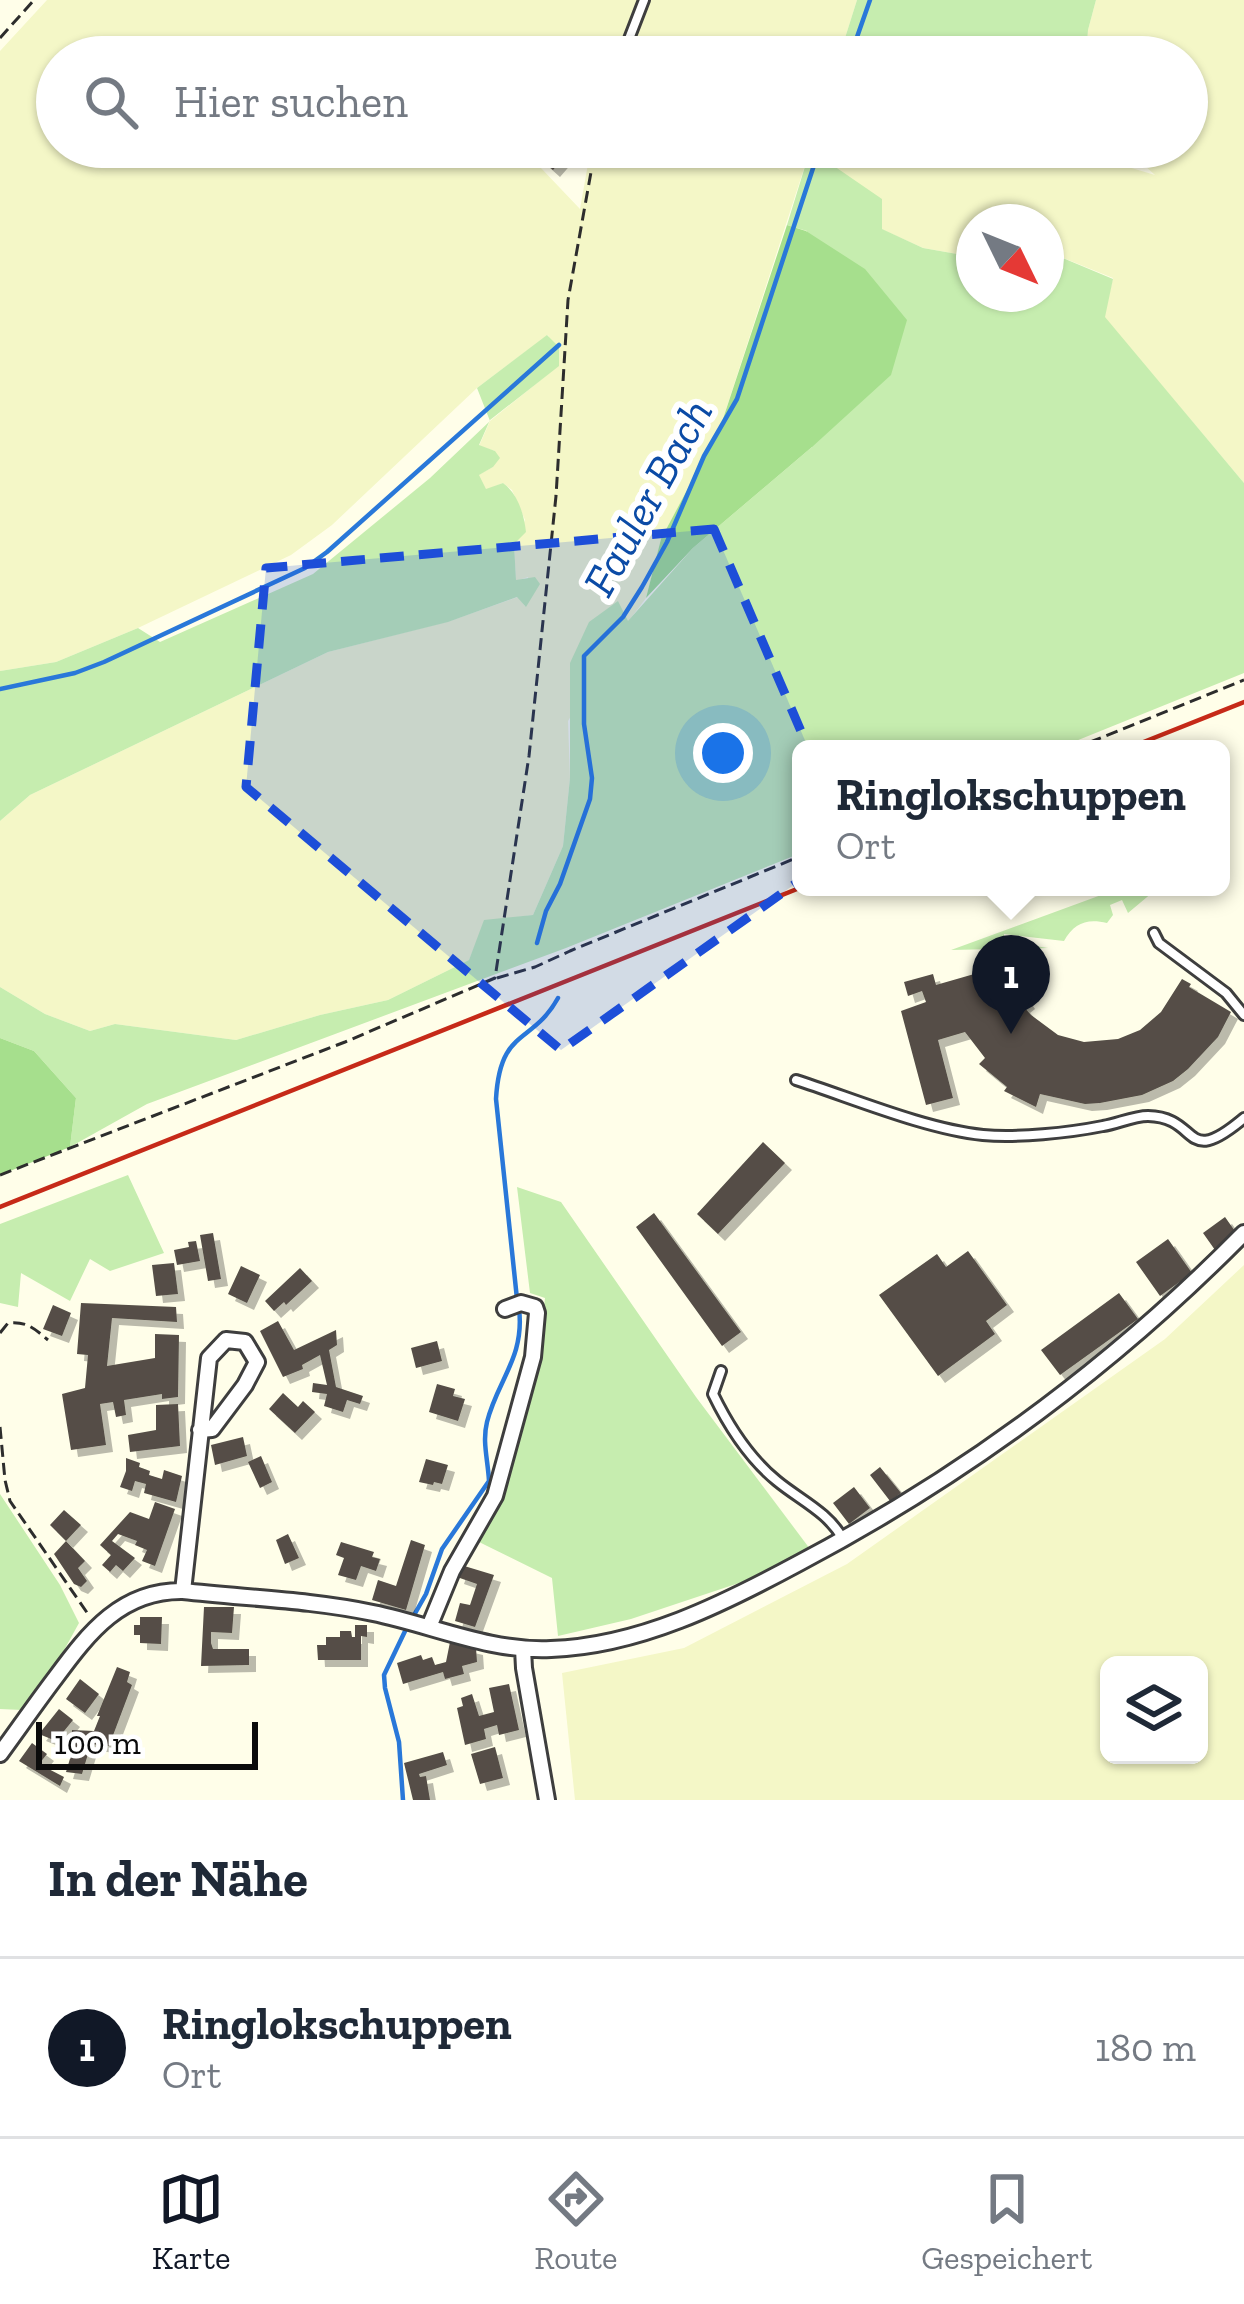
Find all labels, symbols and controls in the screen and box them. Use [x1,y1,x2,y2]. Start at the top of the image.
search box [36,36,1208,168]
icon: search [78,69,144,135]
text: Hier suchen [174,75,408,129]
north arrow [956,204,1064,312]
water label: Fauler Bach [572,390,724,605]
your location [693,723,753,783]
popup [792,740,1230,896]
text: Ringlokschuppen [836,768,1186,822]
text: Ort [836,822,895,869]
pin: 1 [972,935,1050,1034]
map controls [1100,1656,1208,1764]
button: layers [1100,1656,1208,1764]
scale bar [36,1716,258,1769]
text: 100 m [54,1723,141,1762]
text: In der Nähe [48,1848,308,1909]
text: Ringlokschuppen [162,1997,512,2051]
text: 1 [79,2024,95,2071]
text: 180 m [1095,2024,1196,2071]
text: Ort [162,2051,221,2098]
tab: Karte [152,2166,231,2277]
tab: Route [534,2166,617,2277]
tab: Gespeichert [921,2166,1092,2277]

